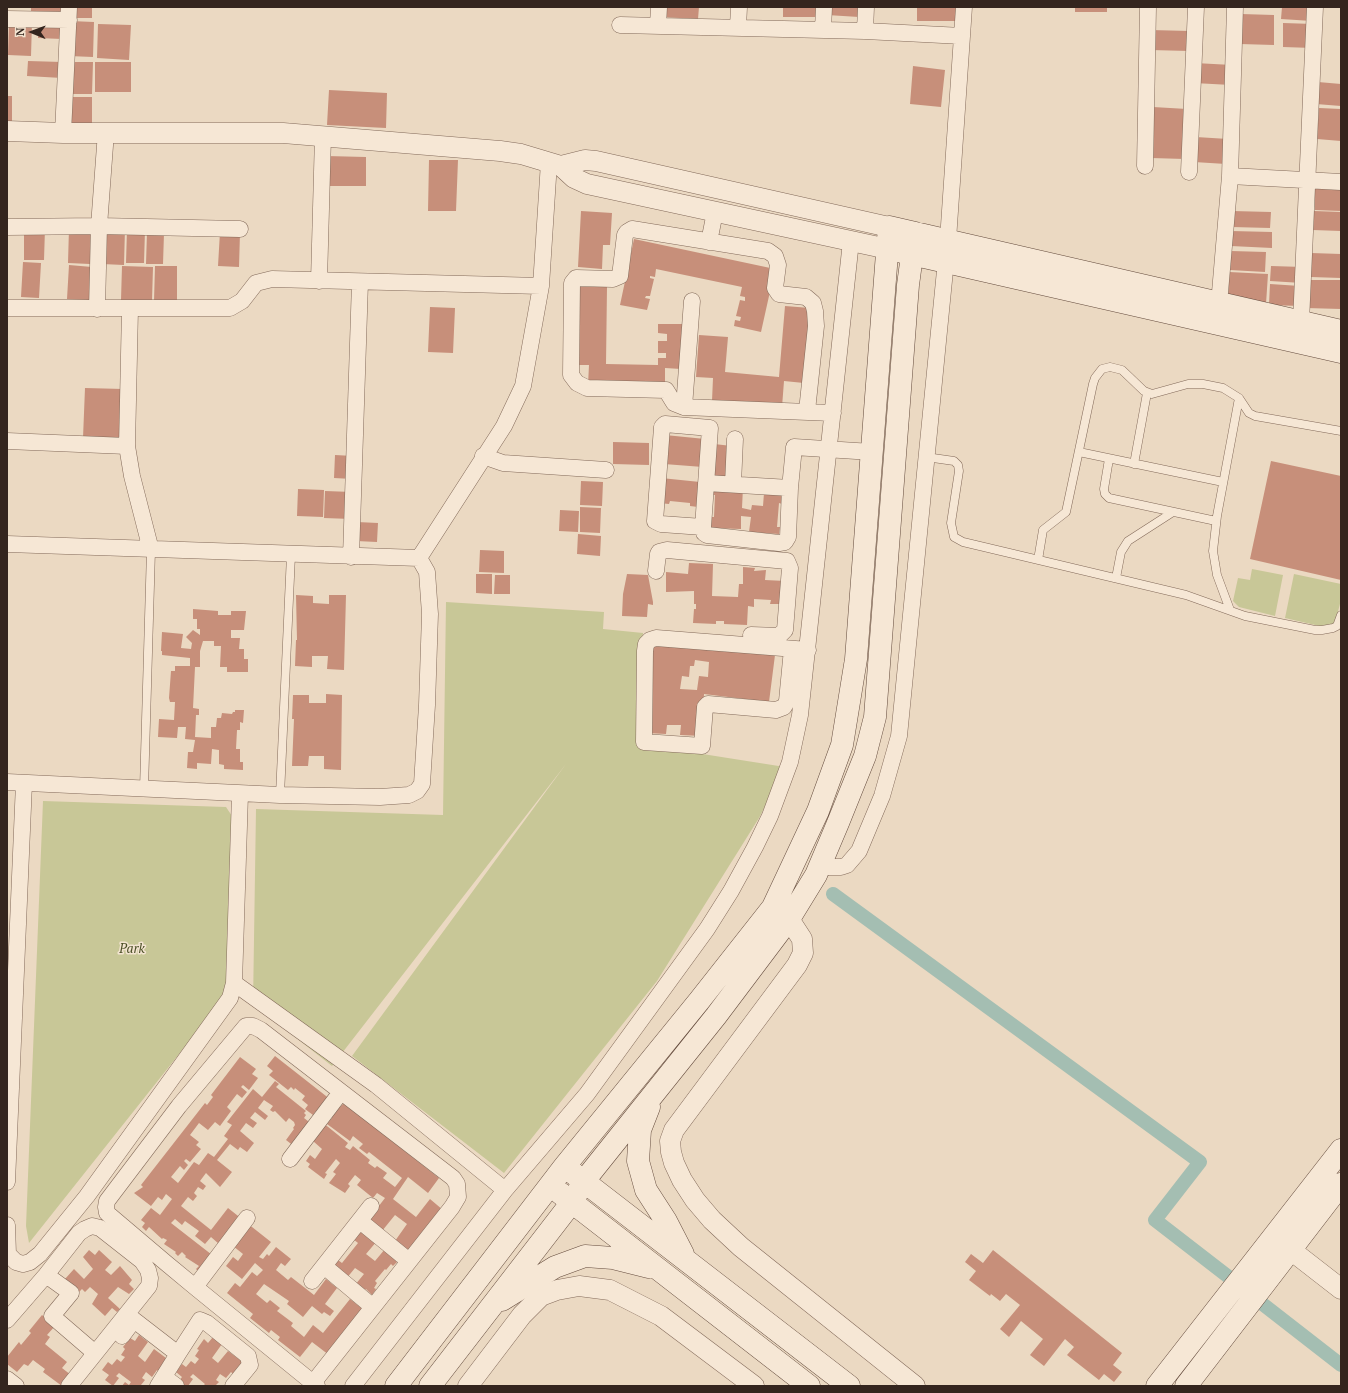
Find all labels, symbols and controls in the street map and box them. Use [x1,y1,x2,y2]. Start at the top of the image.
north arrow [12,12,52,52]
text: N [13,27,27,36]
park label: Park [119,941,145,957]

